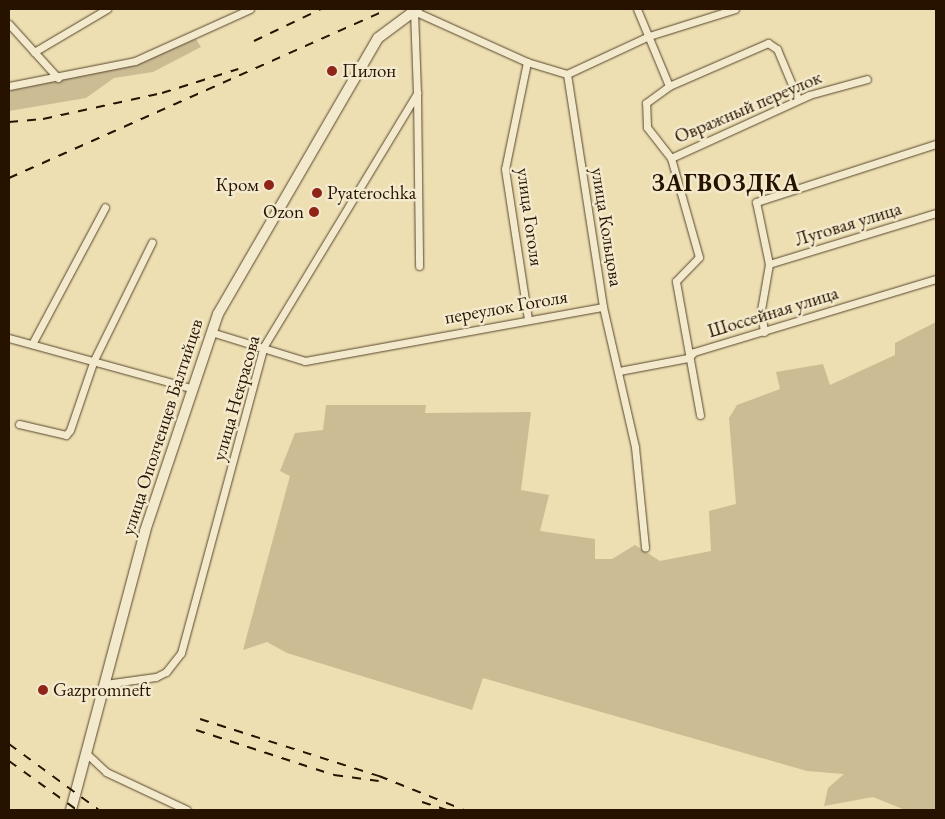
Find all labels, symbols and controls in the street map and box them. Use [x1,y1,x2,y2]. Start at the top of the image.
place label: Пилон [342,60,396,82]
marker: Пилон [326,65,338,77]
street label: Овражный переулок [671,66,825,148]
street label: улица Гоголя [512,166,548,268]
street label: улица Кольцова [586,166,628,288]
district label: ЗАГВОЗДКА [650,169,802,197]
place label: Кром [215,174,259,196]
marker: Кром [263,179,275,191]
place label: Pyaterochka [327,182,416,204]
marker: Pyaterochka [311,187,323,199]
street label: Луговая улица [792,197,904,251]
place label: Ozon [263,201,304,223]
marker: Ozon [308,206,320,218]
street label: Шоссейная улица [705,281,841,343]
street label: переулок Гоголя [443,285,569,329]
street label: улица Ополченцев Балтийцев [116,316,208,538]
street label: улица Некрасова [207,333,265,463]
place label: Gazpromneft [53,679,151,701]
marker: Gazpromneft [37,684,49,696]

